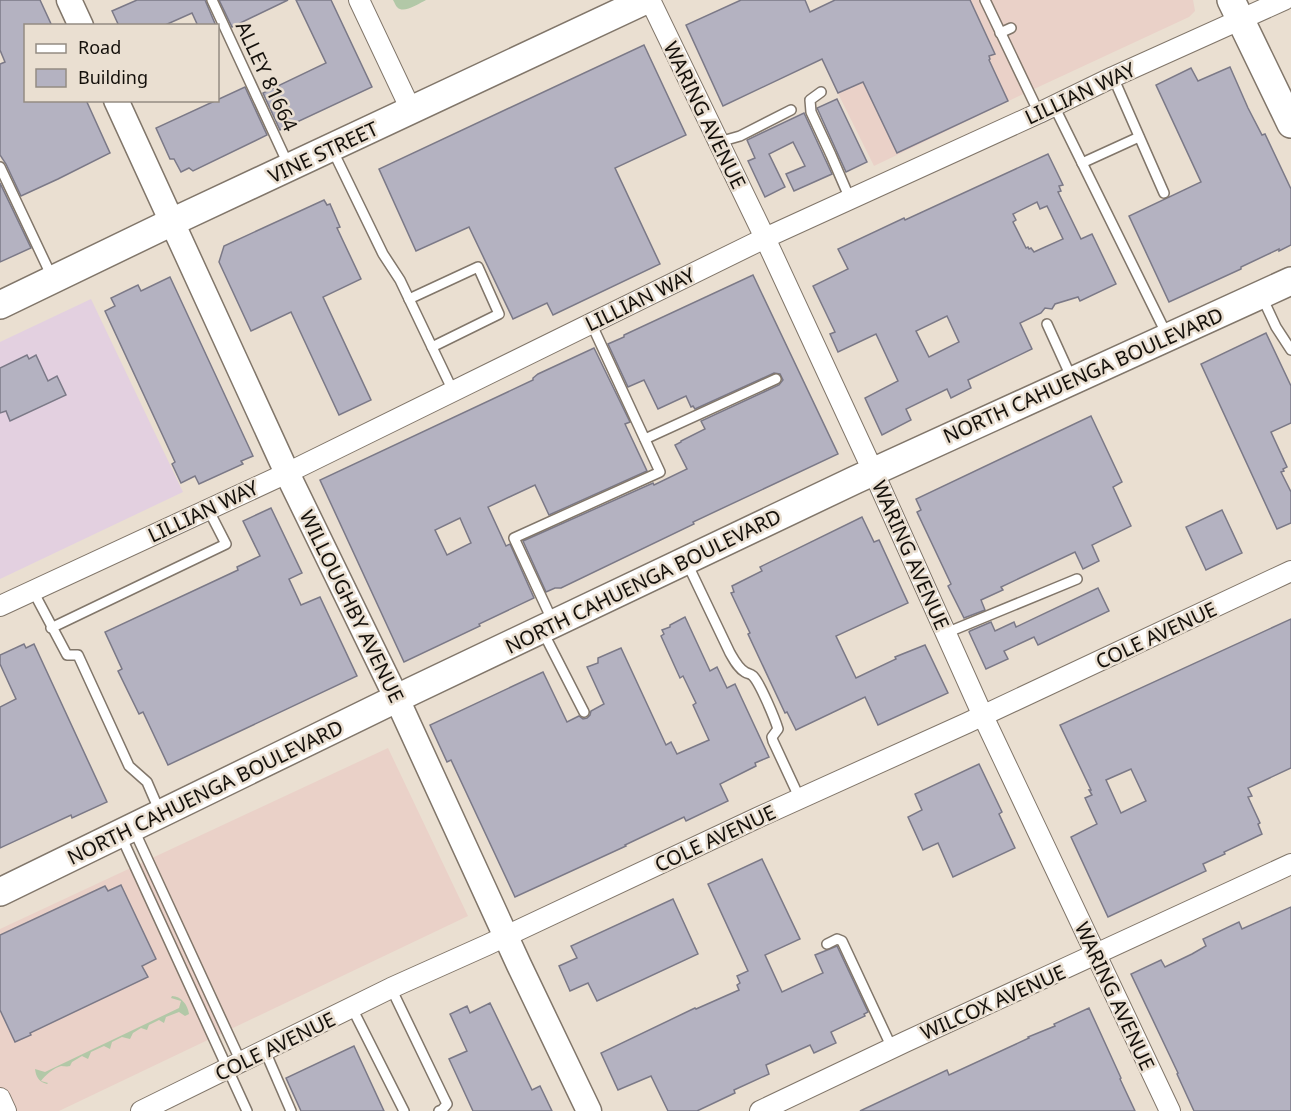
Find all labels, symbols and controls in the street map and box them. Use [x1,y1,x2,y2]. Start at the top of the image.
street label: ALLEY 81664 [230,17,305,136]
legend [24,24,219,102]
text: Road [78,35,121,59]
street label: WARING AVENUE [658,37,752,193]
street label: LILLIAN WAY [1020,55,1140,130]
text: Building [78,65,148,89]
street label: VINE STREET [264,115,382,189]
street label: LILLIAN WAY [581,261,700,337]
street label: NORTH CAHUENGA BOULEVARD [939,301,1227,449]
street label: LILLIAN WAY [143,473,263,548]
street label: WARING AVENUE [866,476,956,634]
street label: NORTH CAHUENGA BOULEVARD [500,502,786,660]
street label: WILLOUGHBY AVENUE [294,505,410,707]
street label: COLE AVENUE [1091,595,1221,675]
street label: NORTH CAHUENGA BOULEVARD [62,713,348,871]
street label: COLE AVENUE [650,798,780,878]
street label: WARING AVENUE [1069,917,1161,1075]
street label: WILCOX AVENUE [916,958,1070,1046]
street label: COLE AVENUE [210,1005,340,1087]

